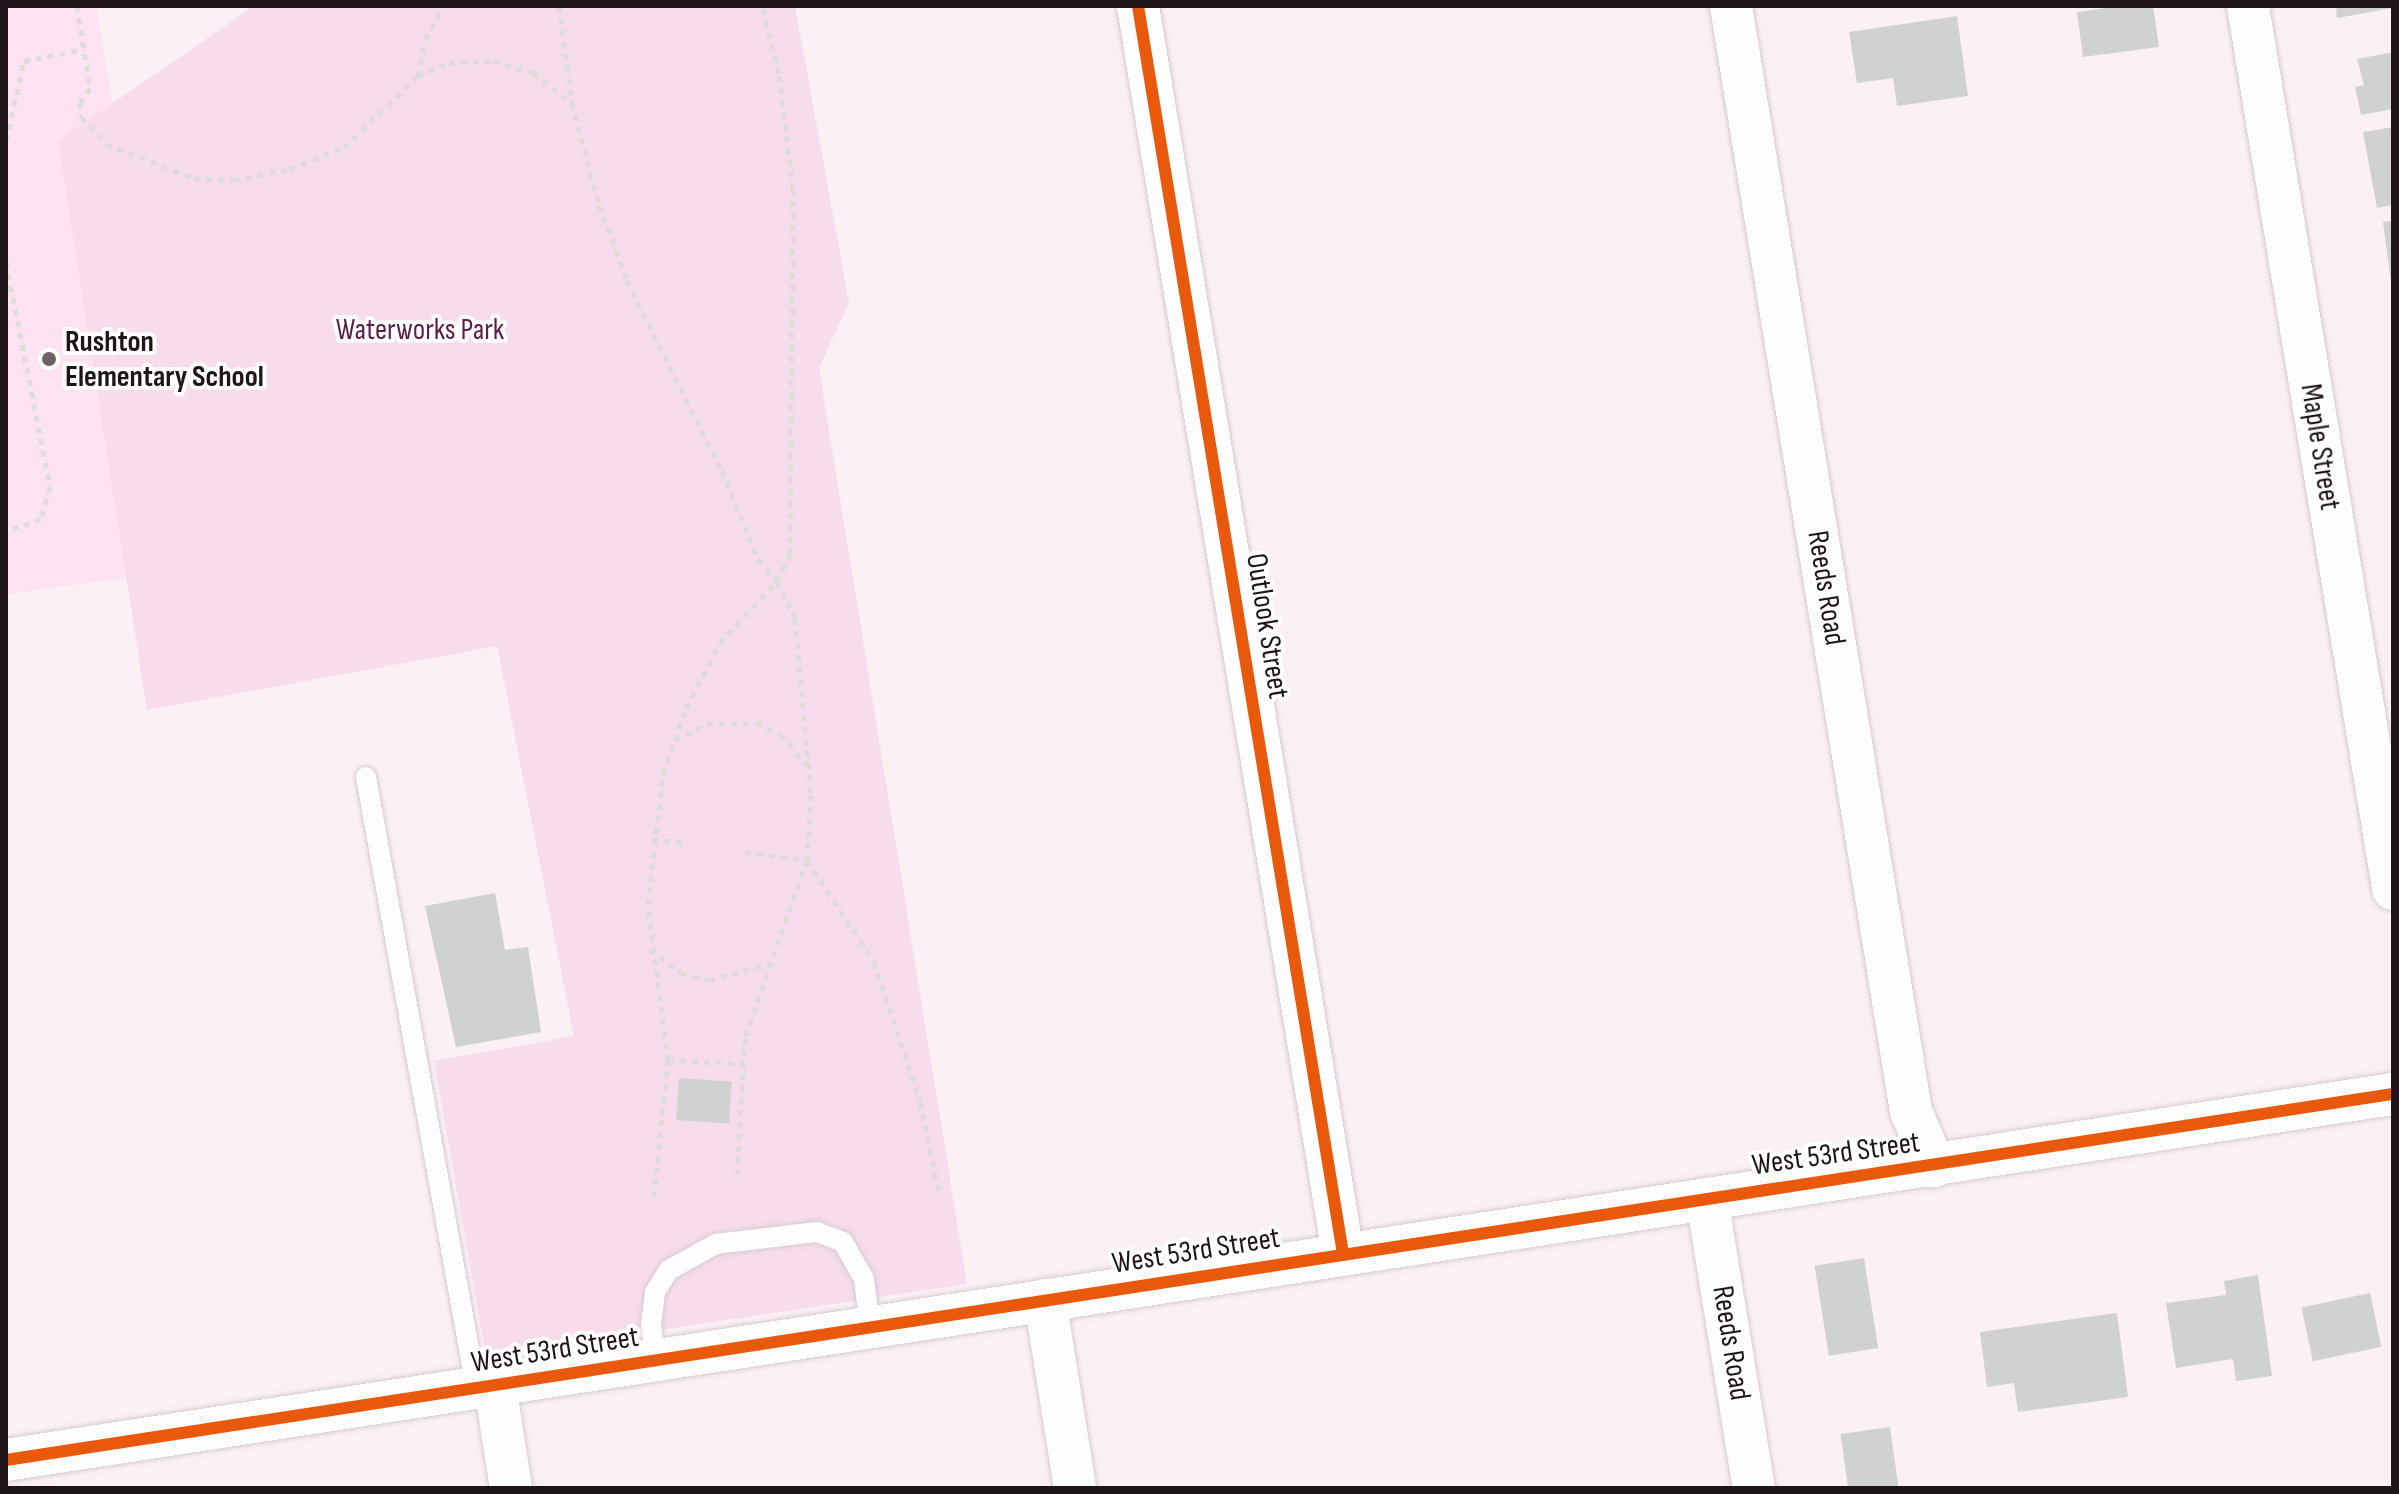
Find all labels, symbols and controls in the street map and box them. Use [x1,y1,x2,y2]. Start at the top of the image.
park label: Waterworks Park [336,312,504,348]
place label: Rushton Elementary School [65,324,264,394]
marker: Rushton Elementary School [40,350,58,368]
street label: Maple Street [2292,381,2348,513]
street label: Reeds Road [1799,528,1853,648]
street label: Outlook Street [1238,551,1296,701]
street label: West 53rd Street [1750,1124,1922,1184]
street label: West 53rd Street [1110,1220,1282,1282]
street label: Reeds Road [1704,1283,1758,1403]
street label: West 53rd Street [469,1319,641,1381]

